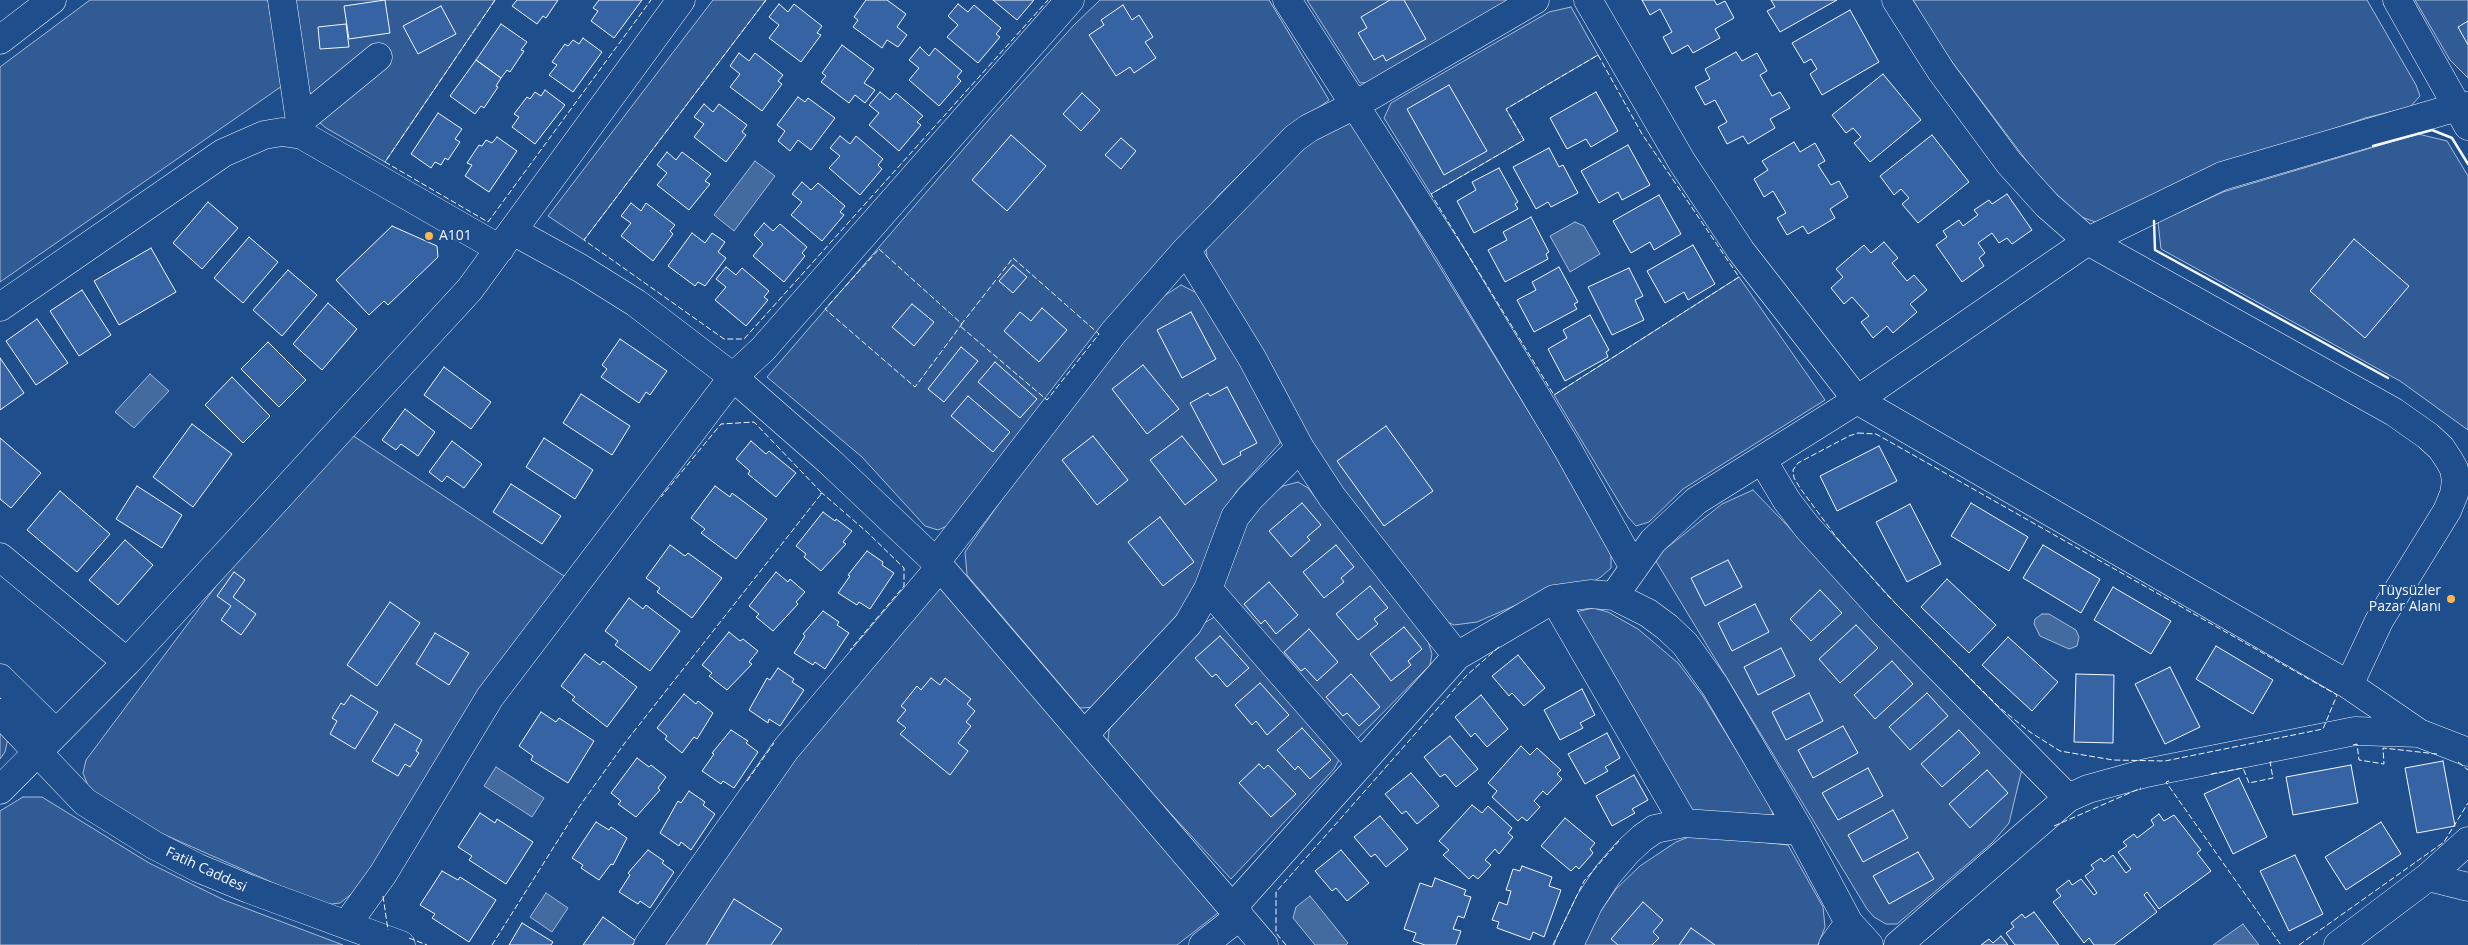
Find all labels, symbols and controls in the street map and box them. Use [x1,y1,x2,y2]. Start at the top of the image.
place label: A101 [439,228,472,244]
marker: A101 [423,230,435,242]
place label: Tüysüzler Pazar Alanı [2369,583,2441,616]
marker: Tüysüzler Pazar Alanı [2445,593,2457,605]
street label: Fatih Caddesi [163,844,249,896]

